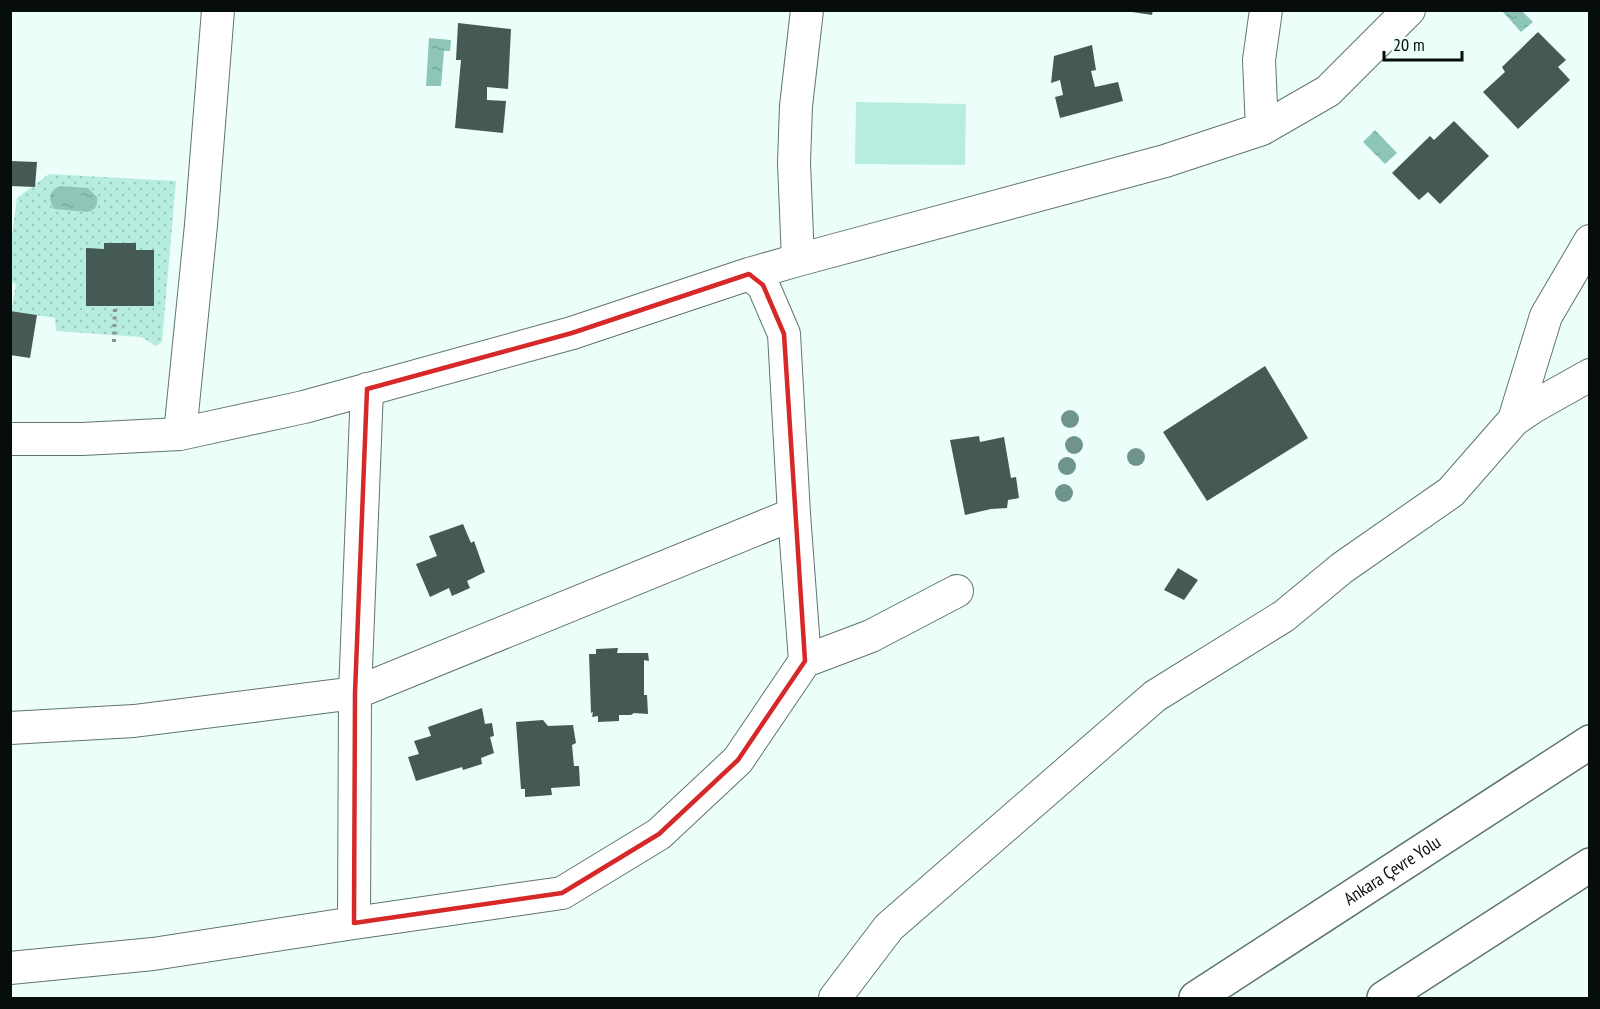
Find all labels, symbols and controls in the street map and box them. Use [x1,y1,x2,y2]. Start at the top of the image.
scale bar [1384,24,1462,62]
text: 20 m [1393,33,1425,56]
street label: Ankara Çevre Yolu [1339,830,1445,910]

